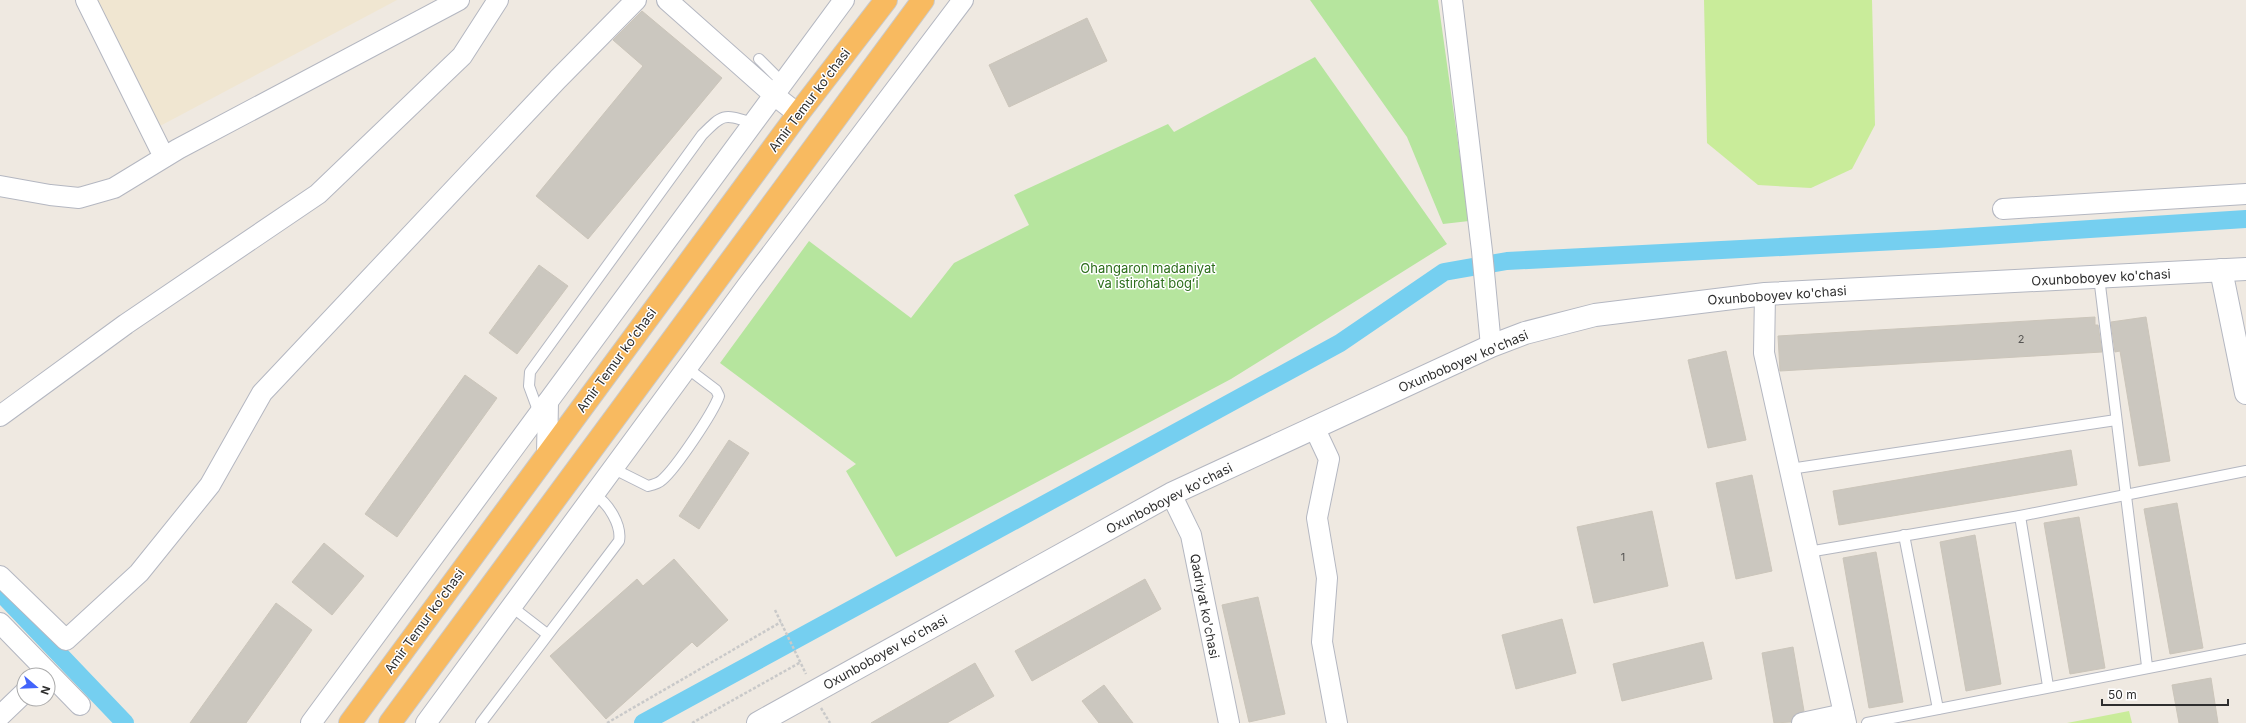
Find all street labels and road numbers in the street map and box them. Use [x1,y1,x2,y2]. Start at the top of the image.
street label: Amir Temur koʻchasi [765,45,853,155]
street label: Oxunboboyev ko'chasi [2031,265,2171,289]
street label: Oxunboboyev ko'chasi [1707,282,1847,308]
street label: Amir Temur koʻchasi [573,305,659,415]
street label: Oxunboboyev ko'chasi [1396,326,1530,396]
street label: Oxunboboyev ko'chasi [1103,459,1235,537]
street label: Qadriyat ko'chasi [1187,552,1223,660]
street label: Amir Temur koʻchasi [381,566,467,676]
street label: Oxunboboyev ko'chasi [820,611,950,693]

